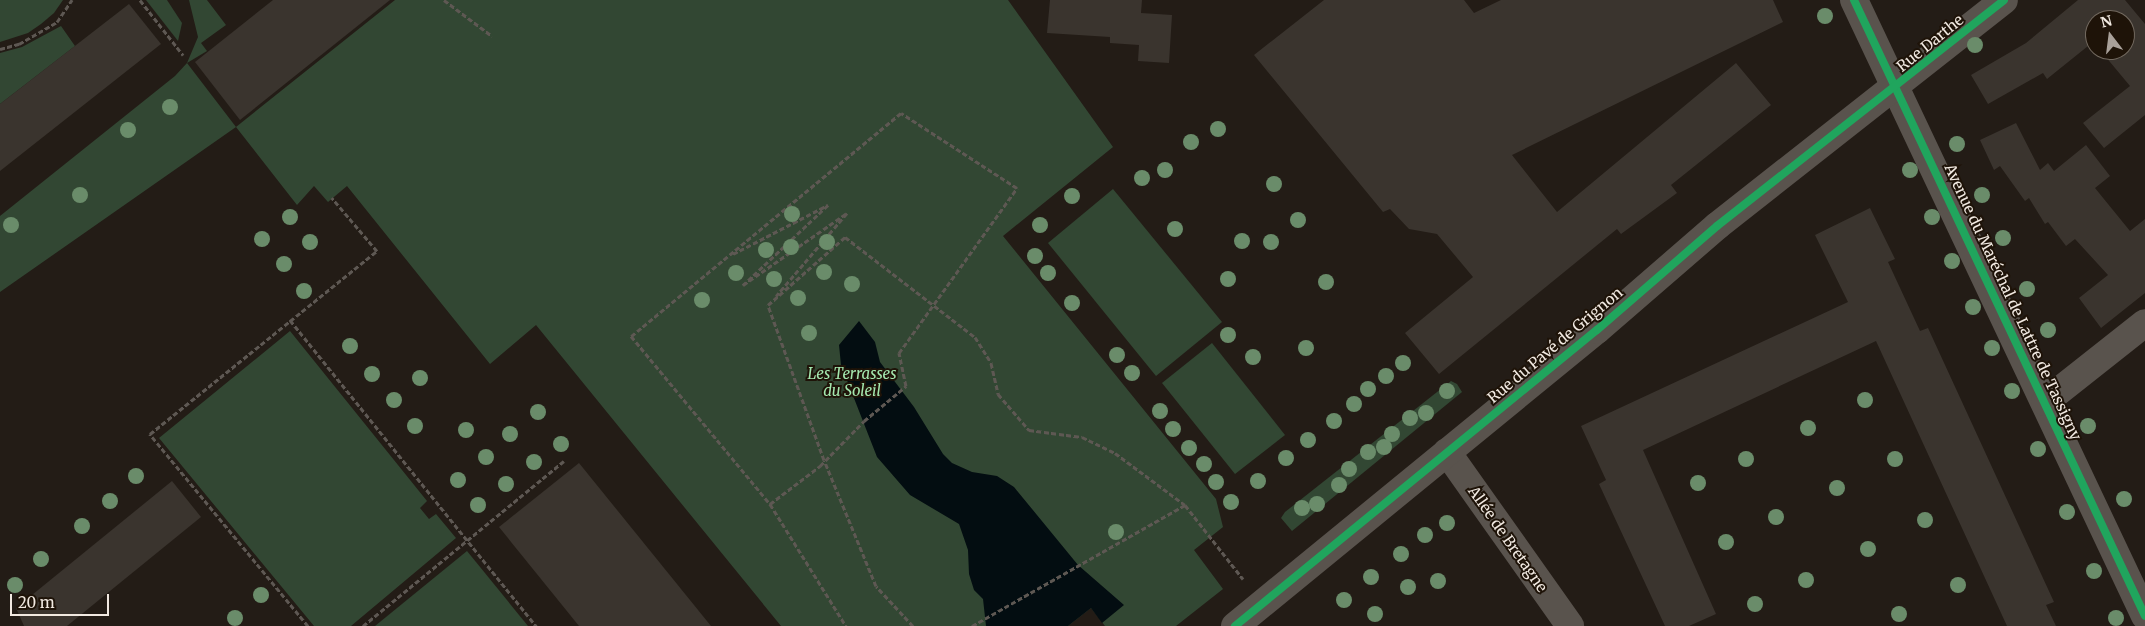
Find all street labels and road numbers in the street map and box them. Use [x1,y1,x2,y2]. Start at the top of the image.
street label: Rue Darthe [1893,11,1967,75]
street label: Avenue du Maréchal de Lattre de Tassigny [1941,161,2085,443]
street label: Rue du Pavé de Grignon [1484,283,1626,407]
street label: Allée de Bretagne [1465,482,1551,596]

